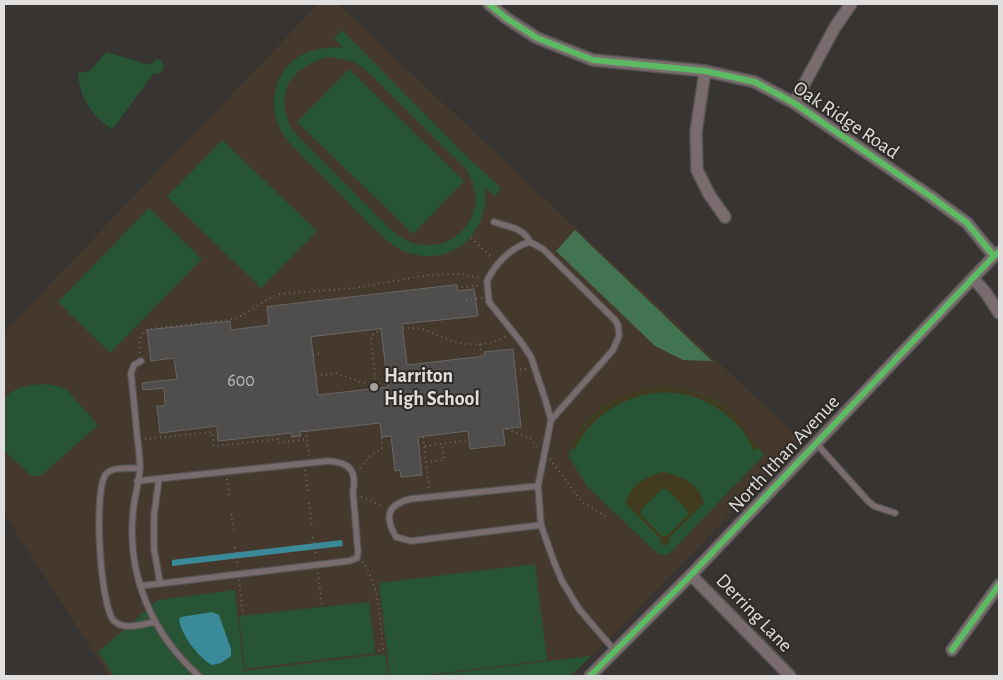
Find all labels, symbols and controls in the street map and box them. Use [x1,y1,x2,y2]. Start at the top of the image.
street label: Oak Ridge Road [788,76,904,164]
place label: Harriton High School [384,364,480,411]
house number: 600 [227,370,255,392]
marker: Harriton High School [368,381,380,393]
street label: North Ithan Avenue [723,390,845,518]
street label: Derring Lane [711,569,797,657]

